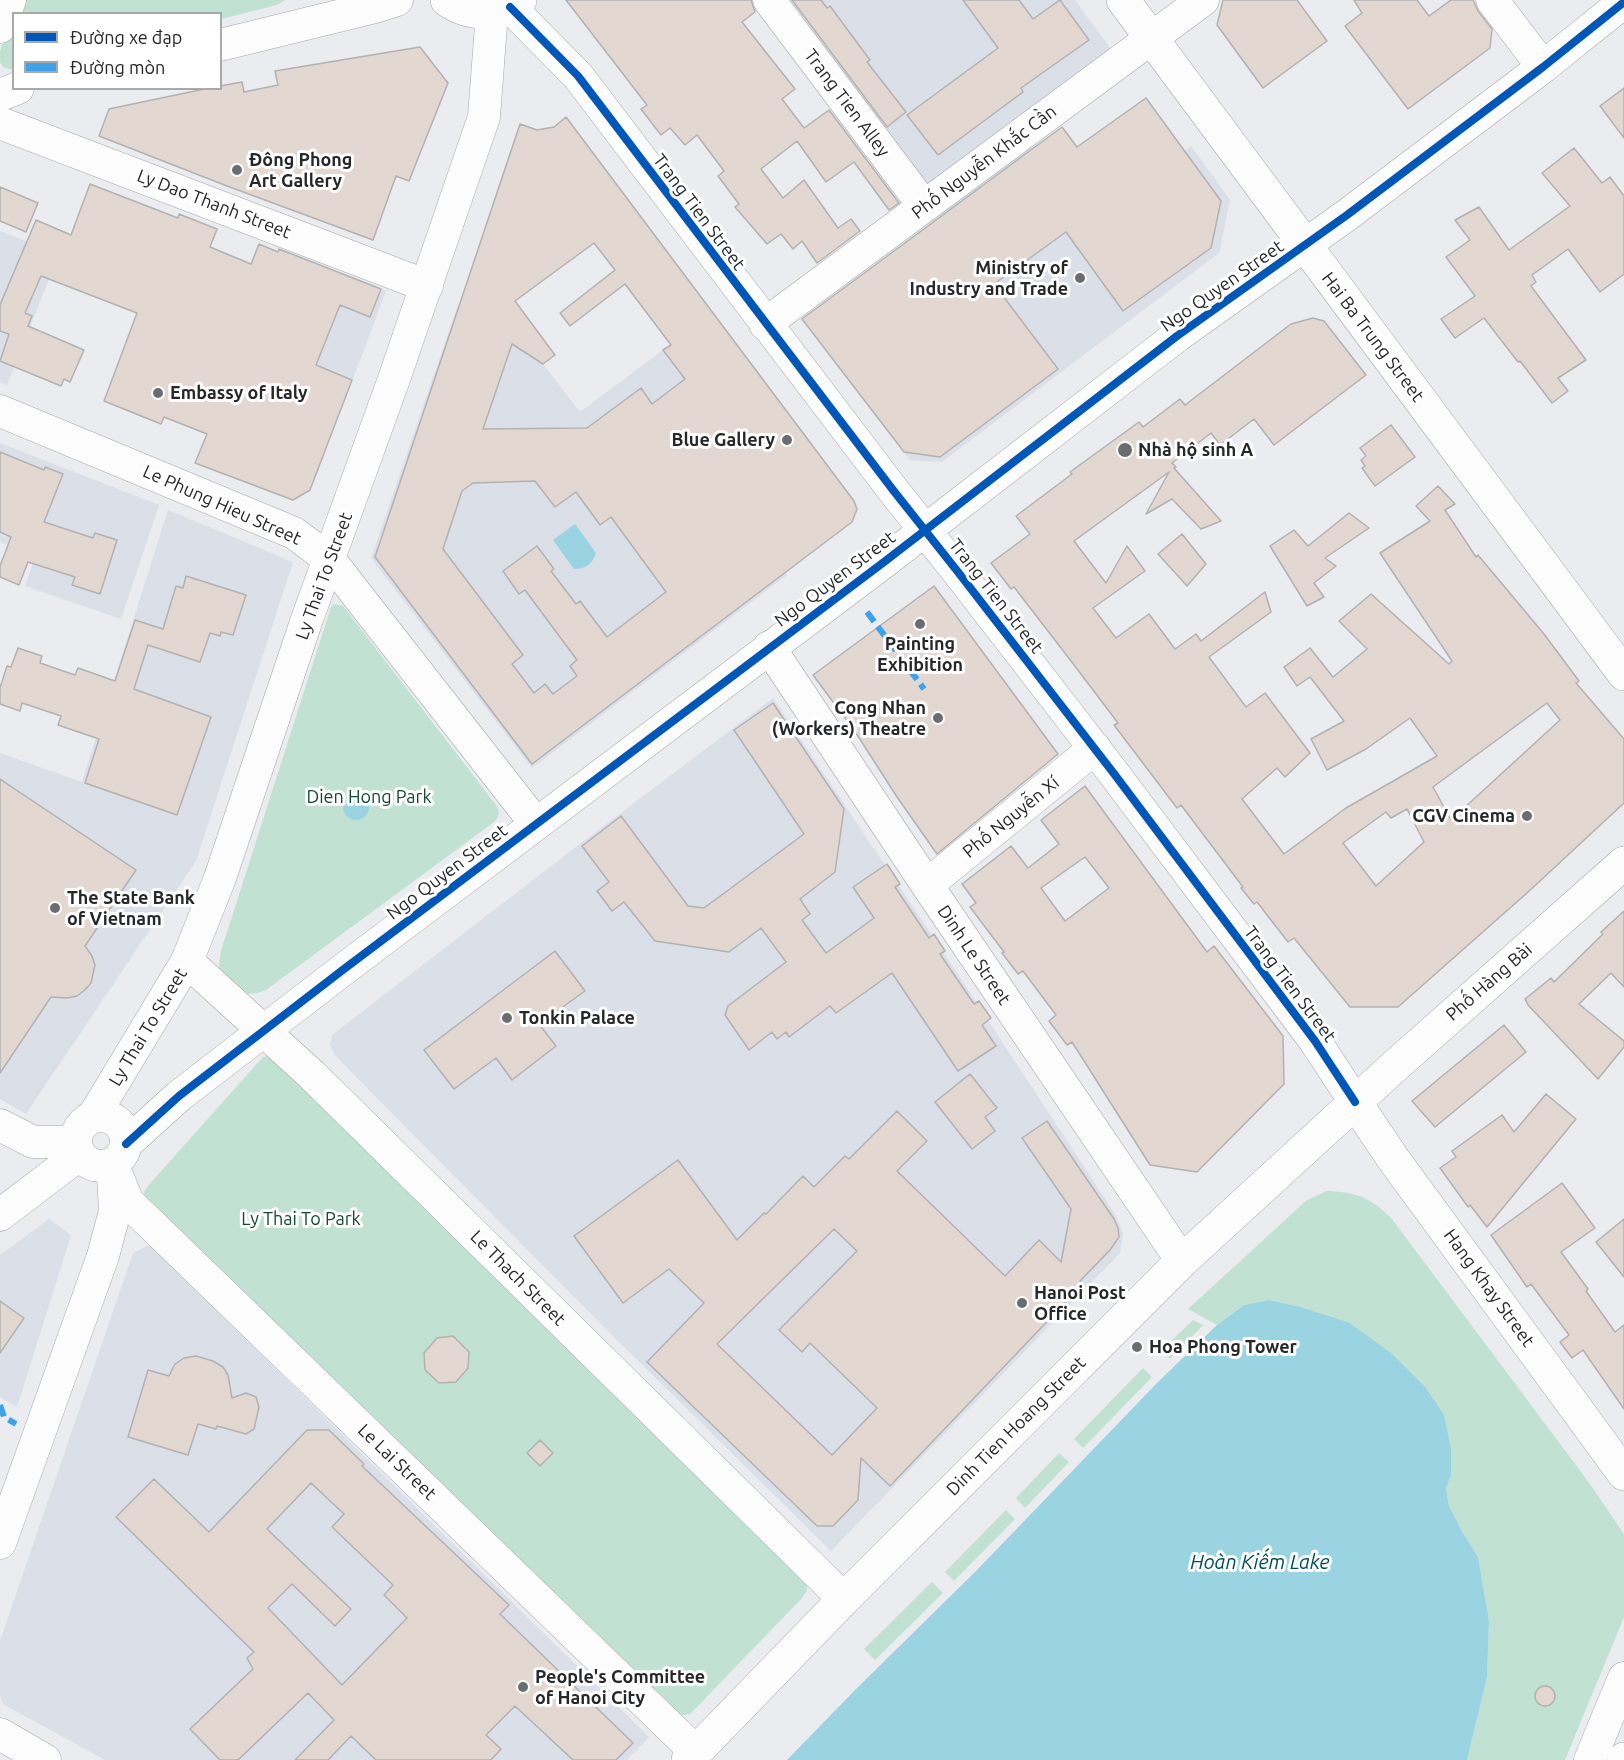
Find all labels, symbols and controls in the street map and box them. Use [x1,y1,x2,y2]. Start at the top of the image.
legend [12,12,222,90]
text: Đường xe đạp [70,27,182,47]
street label: Trang Tien Alley [800,45,894,161]
text: Đường mòn [70,57,165,77]
street label: Phố Nguyễn Khắc Cần [907,101,1061,223]
place label: Đông Phong Art Gallery [249,149,352,192]
street label: Trang Tien Street [648,150,750,274]
marker: Đông Phong Art Gallery [230,163,244,177]
street label: Ly Dao Thanh Street [134,165,294,243]
street label: Ngo Quyen Street [1156,235,1288,337]
place label: Ministry of Industry and Trade [909,257,1068,300]
street label: Hai Ba Trung Street [1317,268,1429,406]
marker: Ministry of Industry and Trade [1073,271,1087,285]
place label: Embassy of Italy [170,382,308,404]
marker: Embassy of Italy [151,386,165,400]
place label: Blue Gallery [671,429,775,451]
marker: Blue Gallery [780,433,794,447]
place label: Nhà hộ sinh A [1138,439,1253,461]
marker: Nhà hộ sinh A [1116,441,1134,459]
street label: Le Phung Hieu Street [140,460,304,550]
street label: Ly Thai To Street [291,509,357,643]
street label: Ngo Quyen Street [770,527,900,631]
street label: Trang Tien Street [945,534,1047,658]
marker: Painting Exhibition [913,617,927,631]
place label: Painting Exhibition [877,633,963,676]
place label: Cong Nhan (Workers) Theatre [772,697,926,740]
marker: Cong Nhan (Workers) Theatre [931,711,945,725]
street label: Phố Nguyễn Xí [959,772,1063,862]
park label: Dien Hong Park [306,786,432,808]
place label: CGV Cinema [1412,805,1515,827]
marker: CGV Cinema [1520,809,1534,823]
street label: Ngo Quyen Street [382,820,512,924]
place label: The State Bank of Vietnam [67,887,195,930]
marker: The State Bank of Vietnam [48,901,62,915]
street label: Dinh Le Street [933,901,1015,1009]
street label: Trang Tien Street [1239,922,1341,1046]
street label: Phố Hàng Bài [1441,939,1537,1025]
street label: Ly Thai To Street [104,964,192,1090]
place label: Tonkin Palace [519,1007,635,1029]
marker: Tonkin Palace [500,1011,514,1025]
park label: Ly Thai To Park [241,1208,361,1230]
street label: Hang Khay Street [1439,1225,1539,1351]
street label: Le Thach Street [466,1226,570,1330]
place label: Hanoi Post Office [1034,1282,1126,1324]
marker: Hanoi Post Office [1015,1296,1029,1310]
place label: Hoa Phong Tower [1149,1336,1297,1358]
marker: Hoa Phong Tower [1130,1340,1144,1354]
street label: Dinh Tien Hoang Street [942,1352,1090,1500]
street label: Le Lai Street [353,1419,441,1505]
water label: Hoàn Kiếm Lake [1190,1550,1330,1574]
place label: People's Committee of Hanoi City [535,1666,705,1708]
marker: People's Committee of Hanoi City [516,1680,530,1694]

